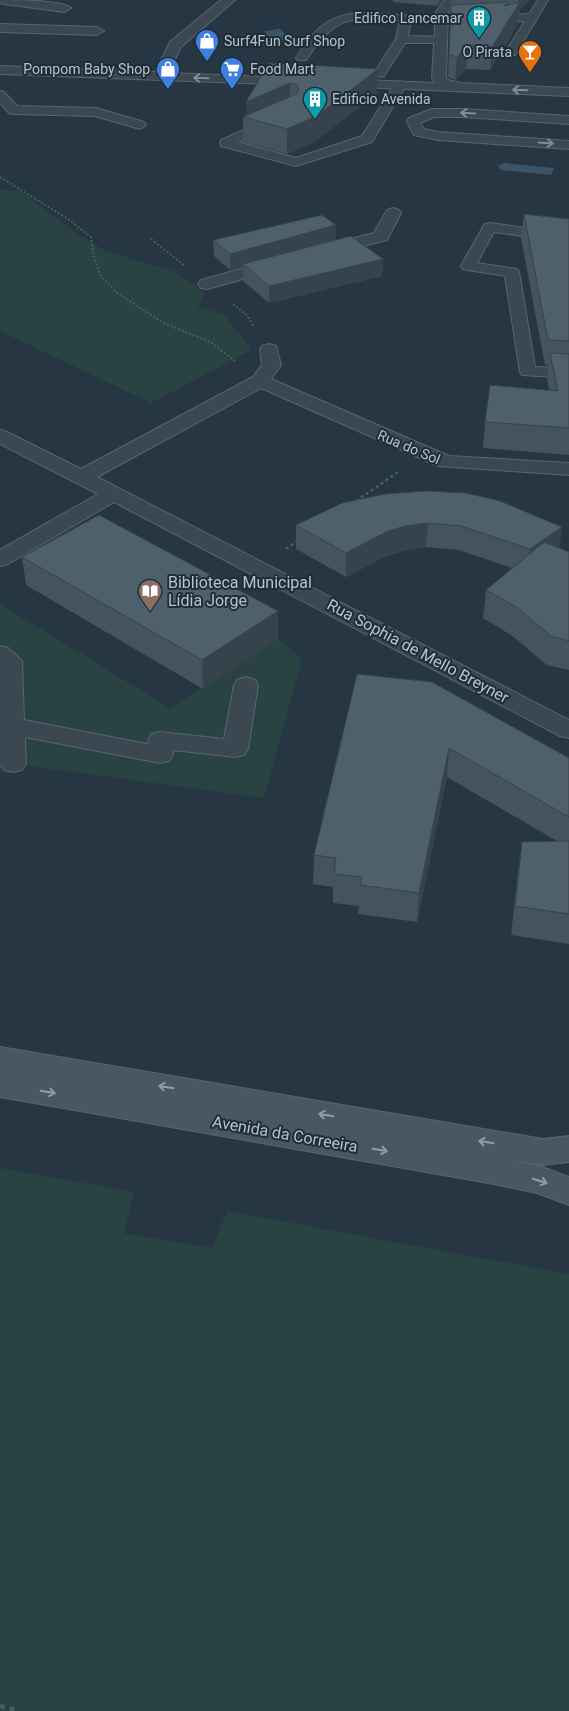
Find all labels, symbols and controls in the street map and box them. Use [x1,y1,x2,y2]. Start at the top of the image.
building icon: Edifico Lancemar [466,5,492,39]
place label: Edifico Lancemar [354,10,462,26]
shop icon: Surf4Fun Surf Shop [194,28,220,62]
place label: Surf4Fun Surf Shop [224,33,345,49]
bar icon: O Pirata [517,39,543,73]
place label: O Pirata [462,44,512,60]
shop icon: Pompom Baby Shop [155,56,181,90]
supermarket icon: Food Mart [219,56,245,90]
place label: Pompom Baby Shop [23,61,150,77]
place label: Food Mart [250,61,315,77]
one-way arrow [193,73,209,83]
one-way arrow [513,85,529,95]
building icon: Edificio Avenida [302,86,328,120]
place label: Edificio Avenida [332,91,431,107]
one-way arrow [460,109,476,118]
one-way arrow [538,139,554,148]
street label: Rua do Sol [375,427,443,467]
place label: Biblioteca Municipal Lídia Jorge [168,573,312,610]
library icon: Biblioteca Municipal Lídia Jorge [137,578,163,612]
street label: Rua Sophia de Mello Breyner [324,595,513,707]
one-way arrow [158,1082,174,1092]
one-way arrow [40,1088,56,1098]
one-way arrow [318,1109,334,1119]
street label: Avenida da Correeira [211,1112,359,1156]
one-way arrow [479,1137,495,1146]
one-way arrow [372,1146,388,1156]
one-way arrow [532,1177,548,1187]

